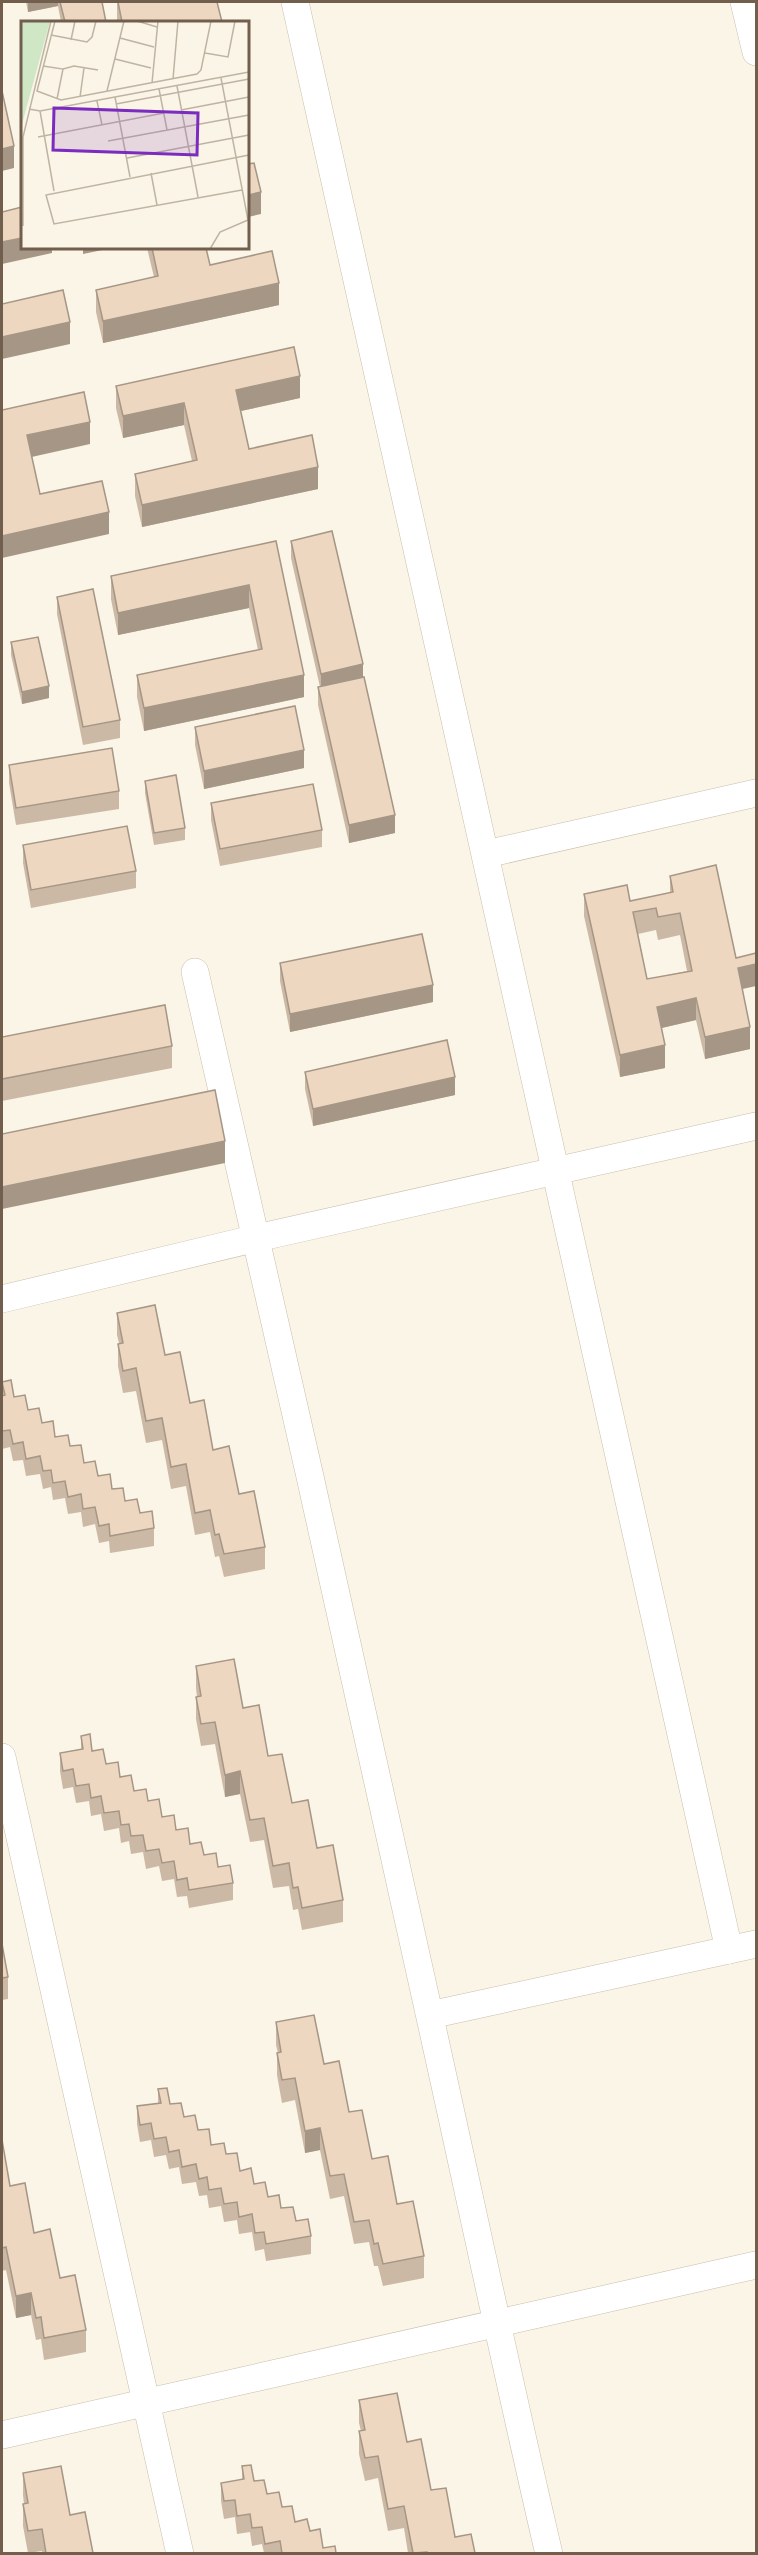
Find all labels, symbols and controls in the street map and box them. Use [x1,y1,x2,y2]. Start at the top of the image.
inset map [21,21,249,249]

